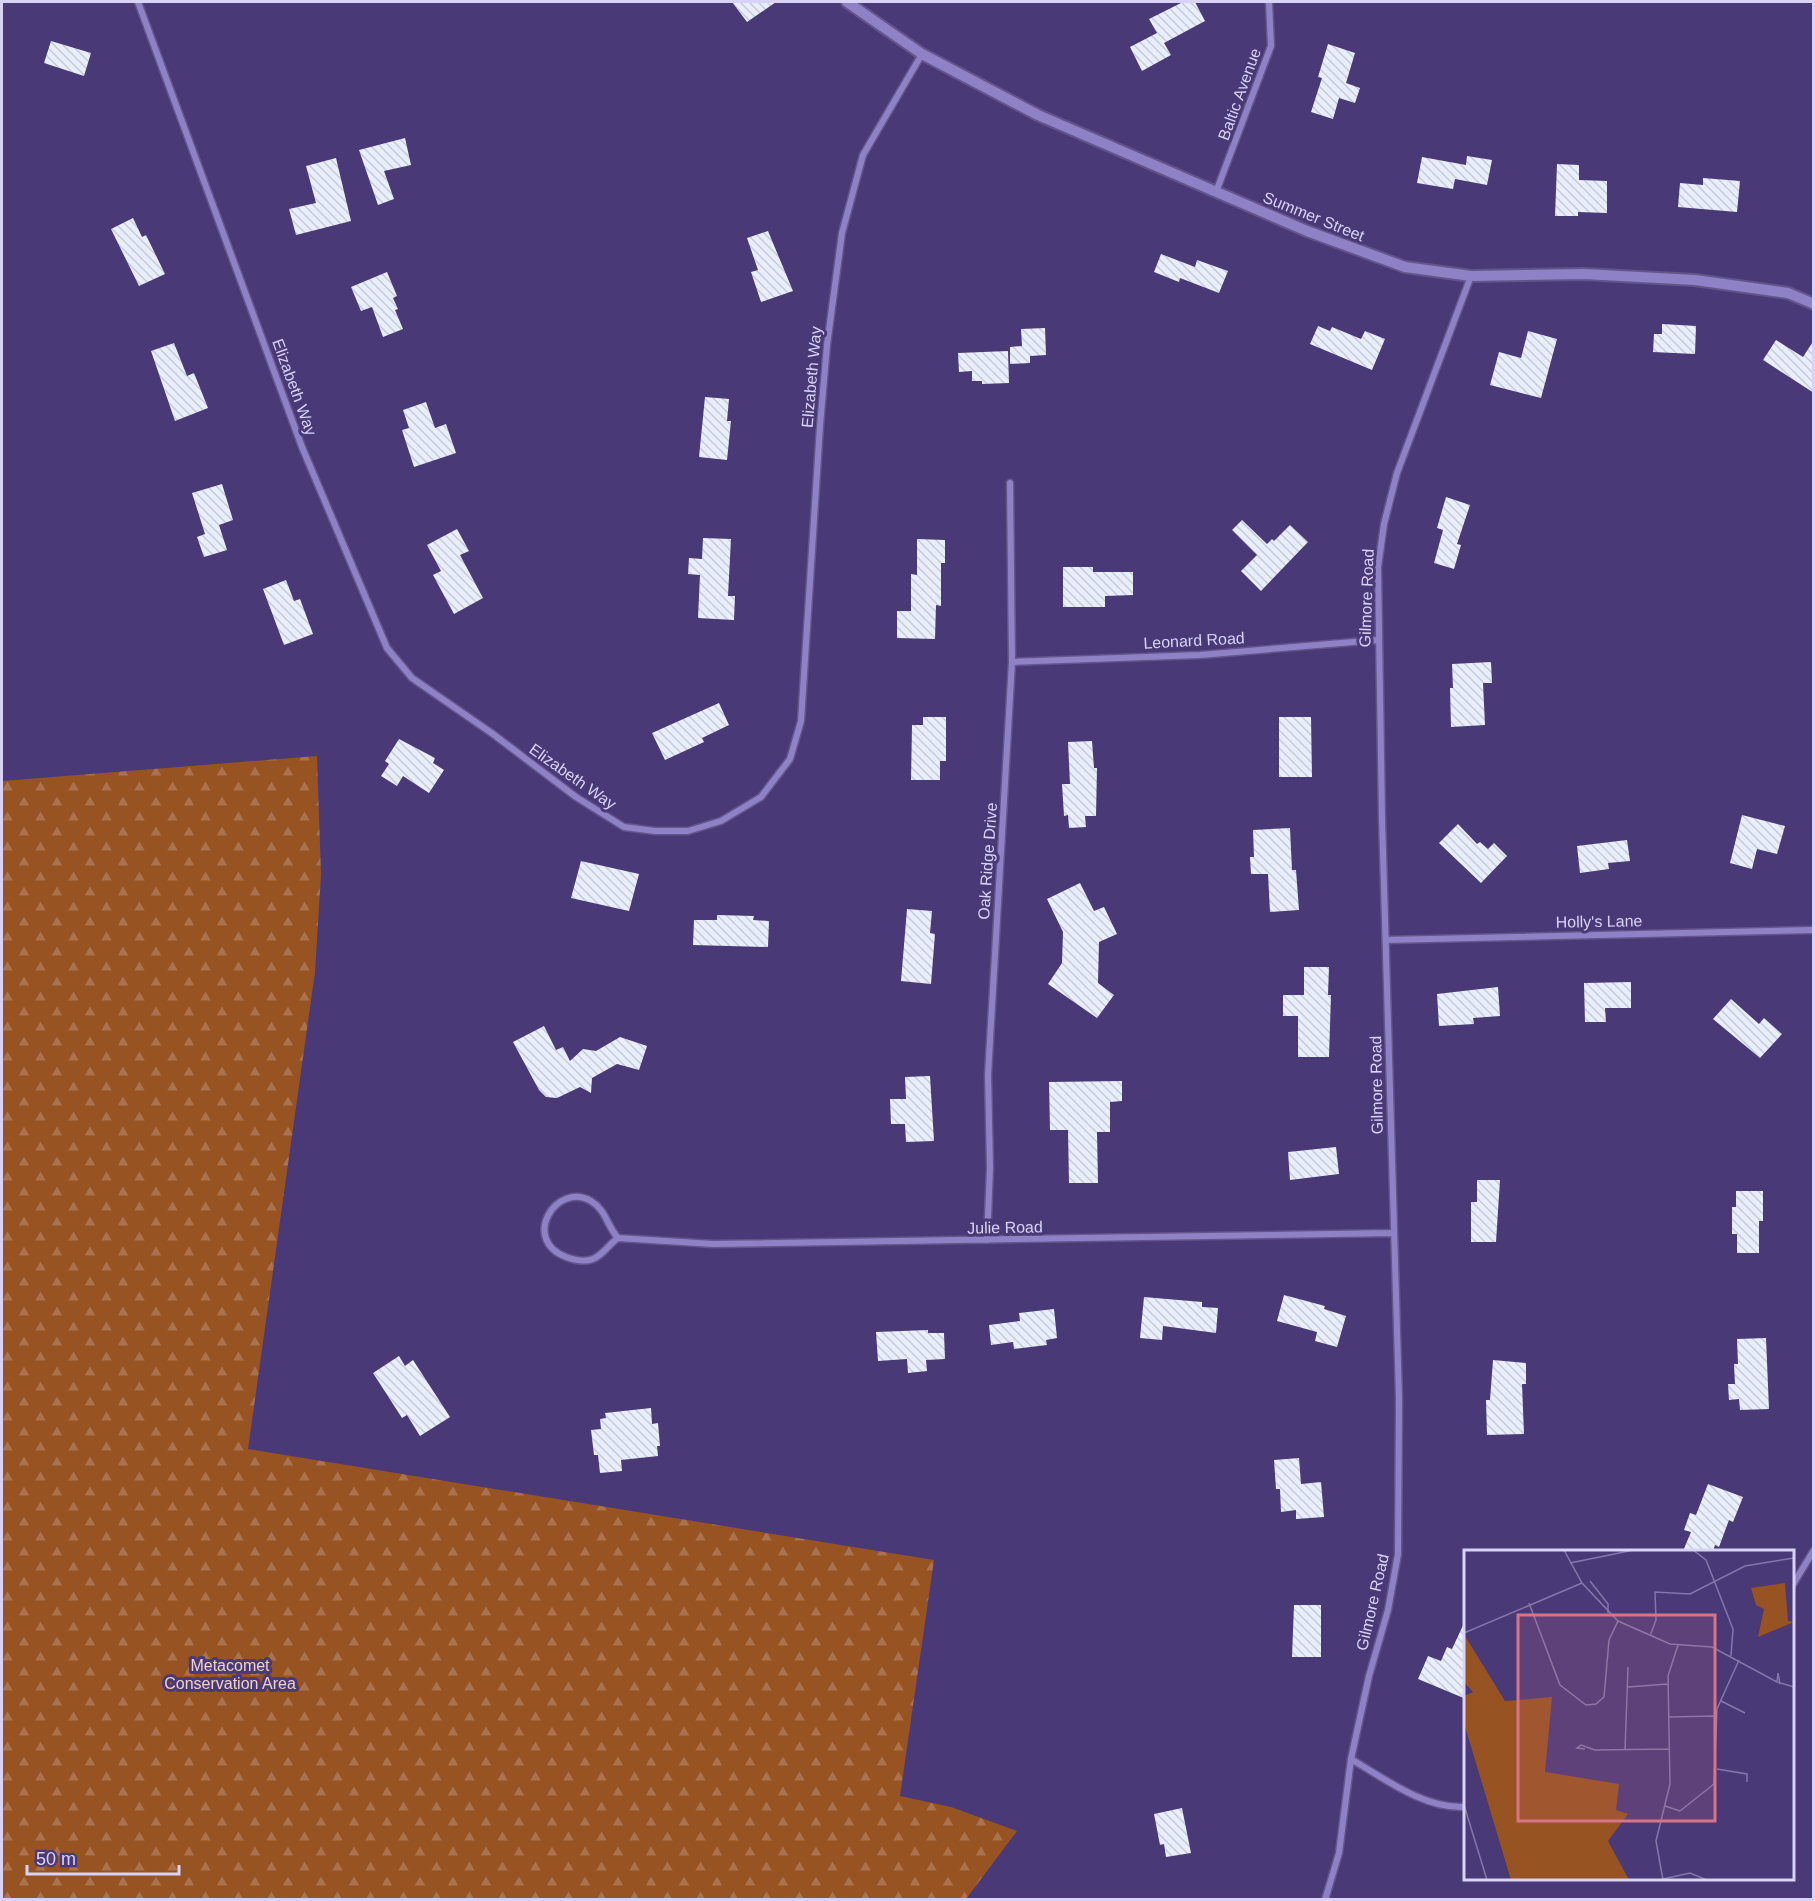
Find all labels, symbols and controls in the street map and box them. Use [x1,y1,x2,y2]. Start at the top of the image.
street label: Baltic Avenue [1215,46,1264,142]
street label: Summer Street [1261,188,1367,245]
street label: Elizabeth Way [799,326,824,428]
street label: Elizabeth Way [269,336,320,438]
street label: Gilmore Road [1356,548,1377,648]
street label: Leonard Road [1143,629,1245,652]
street label: Elizabeth Way [526,740,619,813]
street label: Oak Ridge Drive [975,802,1000,920]
street label: Holly's Lane [1556,912,1643,931]
street label: Gilmore Road [1367,1035,1386,1134]
street label: Julie Road [967,1218,1043,1237]
inset map [1464,1550,1794,1880]
street label: Gilmore Road [1353,1552,1392,1652]
park label: Metacomet Conservation Area [164,1657,296,1692]
scale bar [27,1838,178,1876]
text: 50 m [36,1849,76,1869]

